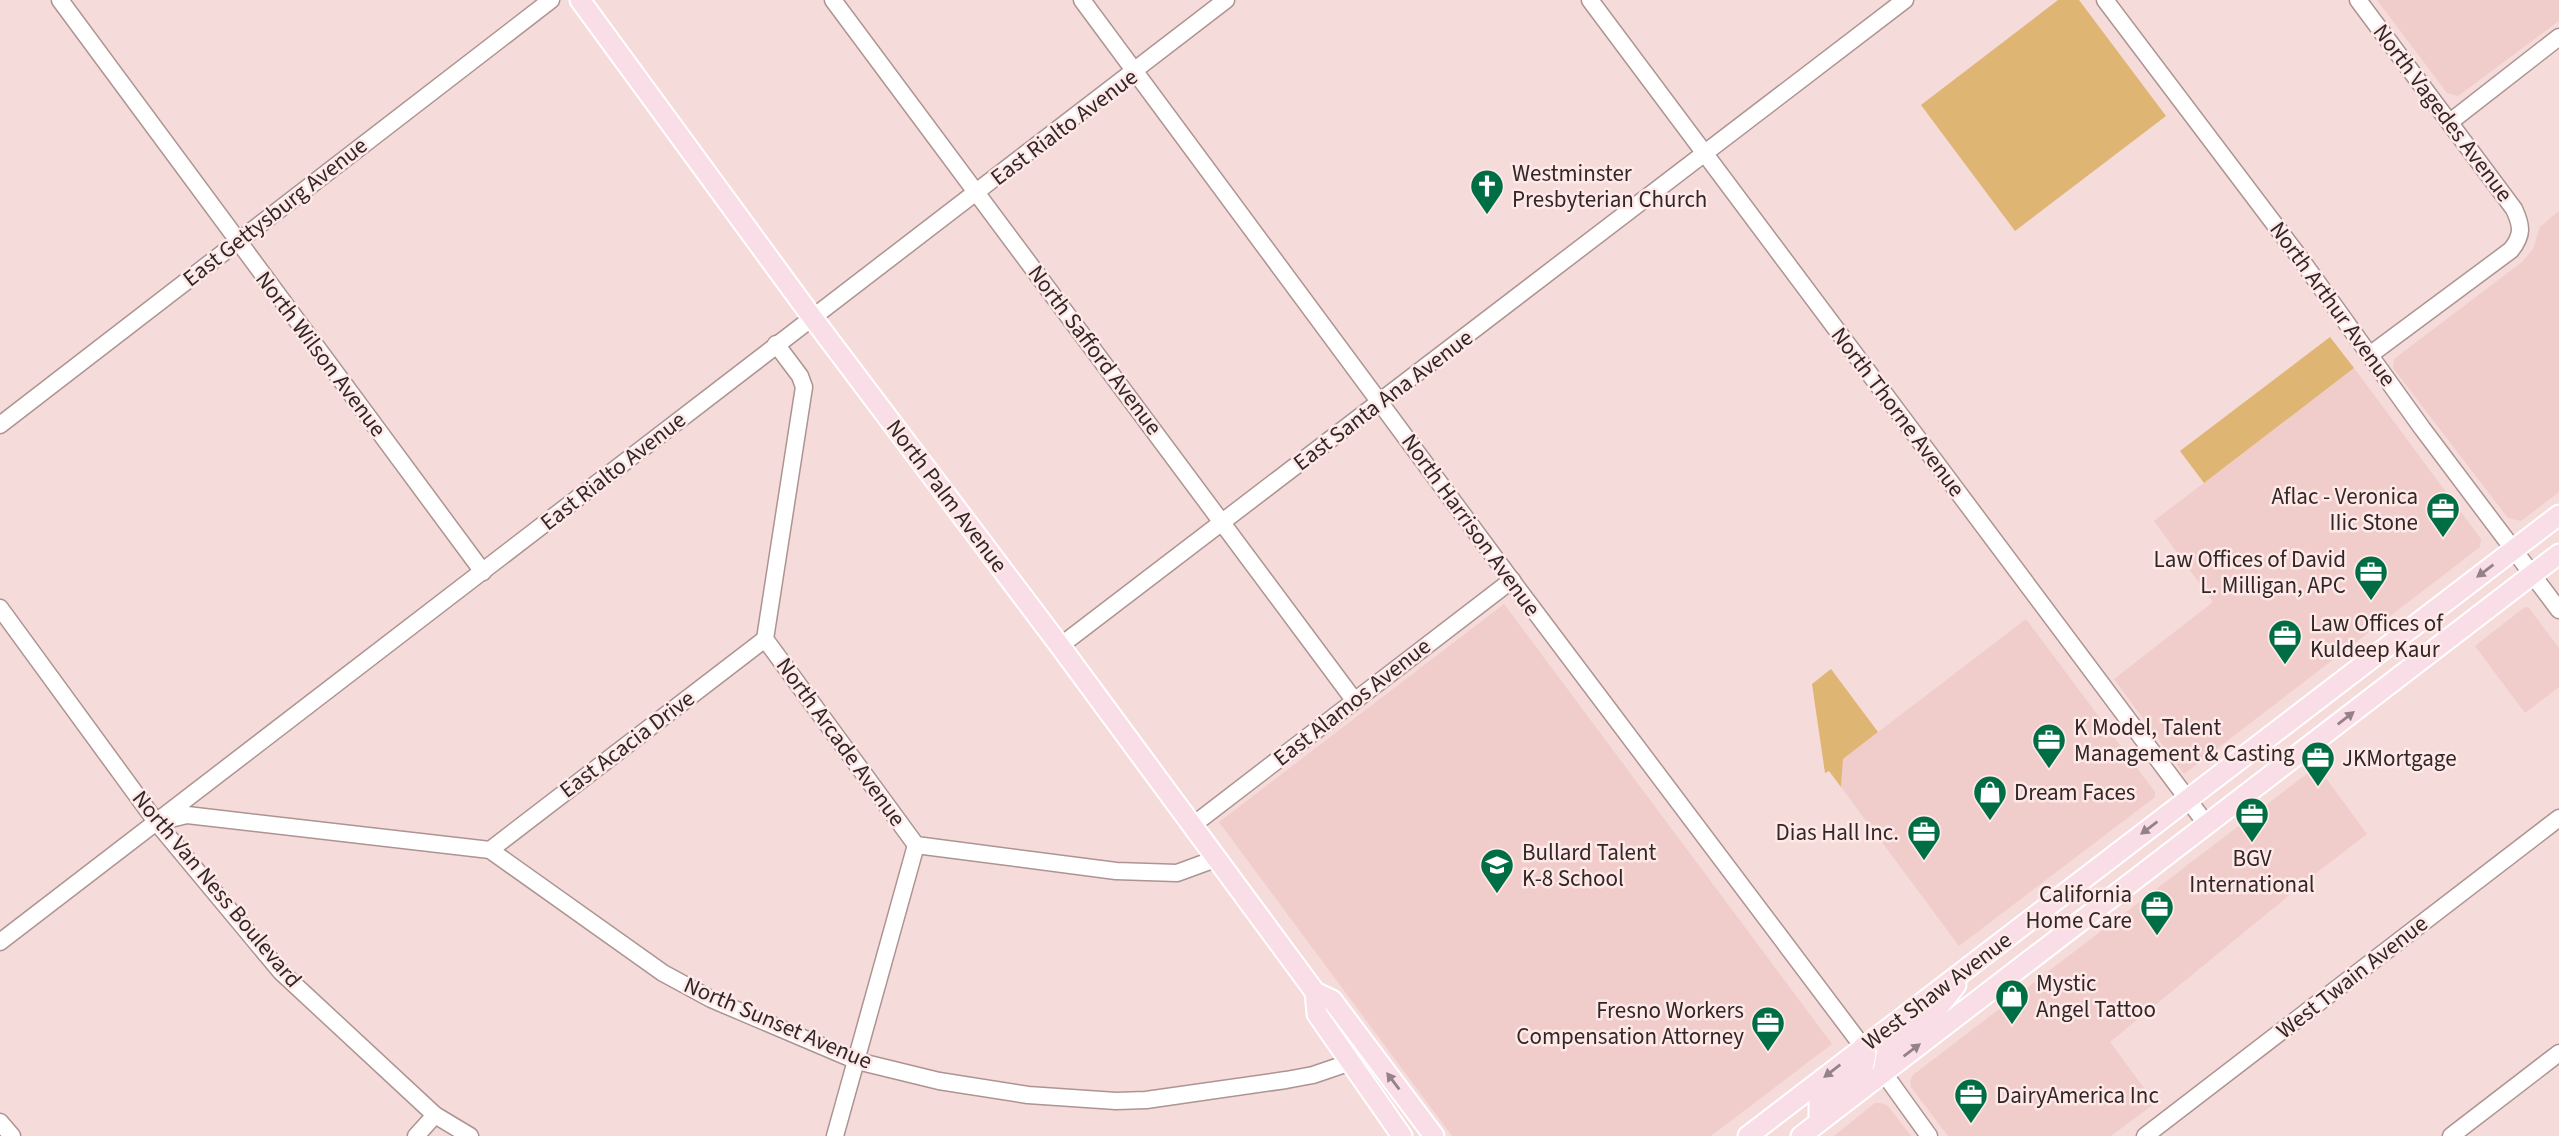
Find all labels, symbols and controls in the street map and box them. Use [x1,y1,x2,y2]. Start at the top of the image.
street label: North Vagedes Avenue [2365,17,2521,209]
street label: East Rialto Avenue [983,61,1145,193]
street label: East Gettysburg Avenue [176,129,374,295]
place label: Westminster Presbyterian Church [1512,157,1707,216]
church icon: Westminster Presbyterian Church [1468,167,1506,216]
street label: North Arthur Avenue [2262,215,2404,393]
street label: North Safford Avenue [1020,258,1170,442]
street label: North Wilson Avenue [248,264,394,444]
street label: North Thorne Avenue [1823,320,1973,504]
street label: East Santa Ana Avenue [1286,321,1480,479]
street label: East Rialto Avenue [533,404,693,538]
street label: North Palm Avenue [878,412,1016,580]
street label: North Harrison Avenue [1393,427,1549,623]
place label: Aflac - Veronica IIic Stone [2272,480,2418,539]
office icon: Aflac - Veronica IIic Stone [2424,490,2462,539]
place label: Law Offices of David L. Milligan, APC [2154,543,2346,602]
office icon: Law Offices of David L. Milligan, APC [2352,553,2390,602]
one-way arrow [2476,564,2495,578]
place label: Law Offices of Kuldeep Kaur [2310,607,2444,666]
office icon: Law Offices of Kuldeep Kaur [2266,617,2304,666]
street label: East Alamos Avenue [1266,630,1438,774]
street label: North Arcade Avenue [768,651,914,833]
street label: East Acacia Drive [552,682,702,806]
place label: K Model, Talent Management & Casting [2074,711,2295,770]
one-way arrow [2336,711,2354,726]
office icon: K Model, Talent Management & Casting [2030,721,2068,770]
office icon: JKMortgage [2299,739,2337,788]
place label: JKMortgage [2342,742,2457,775]
shop icon: Dream Faces [1971,773,2009,822]
place label: Dream Faces [2014,776,2135,809]
street label: North Van Ness Boulevard [124,783,310,995]
office icon: BGV International [2233,795,2271,844]
office icon: Dias Hall Inc. [1905,813,1943,862]
place label: Dias Hall Inc. [1776,816,1899,849]
one-way arrow [2140,821,2158,835]
place label: Bullard Talent K-8 School [1522,836,1657,895]
place label: BGV International [2189,842,2315,901]
school or university icon: Bullard Talent K-8 School [1478,846,1516,895]
place label: California Home Care [2026,878,2132,937]
office icon: California Home Care [2138,888,2176,937]
street label: West Twain Avenue [2269,907,2435,1047]
street label: West Shaw Avenue [1855,924,2019,1058]
place label: Mystic Angel Tattoo [2036,967,2156,1026]
street label: North Sunset Avenue [679,968,877,1078]
shop icon: Mystic Angel Tattoo [1993,977,2031,1026]
place label: Fresno Workers Compensation Attorney [1516,994,1744,1053]
office icon: Fresno Workers Compensation Attorney [1749,1004,1787,1053]
one-way arrow [1903,1043,1921,1057]
one-way arrow [1823,1064,1842,1078]
one-way arrow [1386,1072,1400,1090]
office icon: DairyAmerica Inc [1952,1076,1990,1125]
place label: DairyAmerica Inc [1996,1079,2159,1112]

